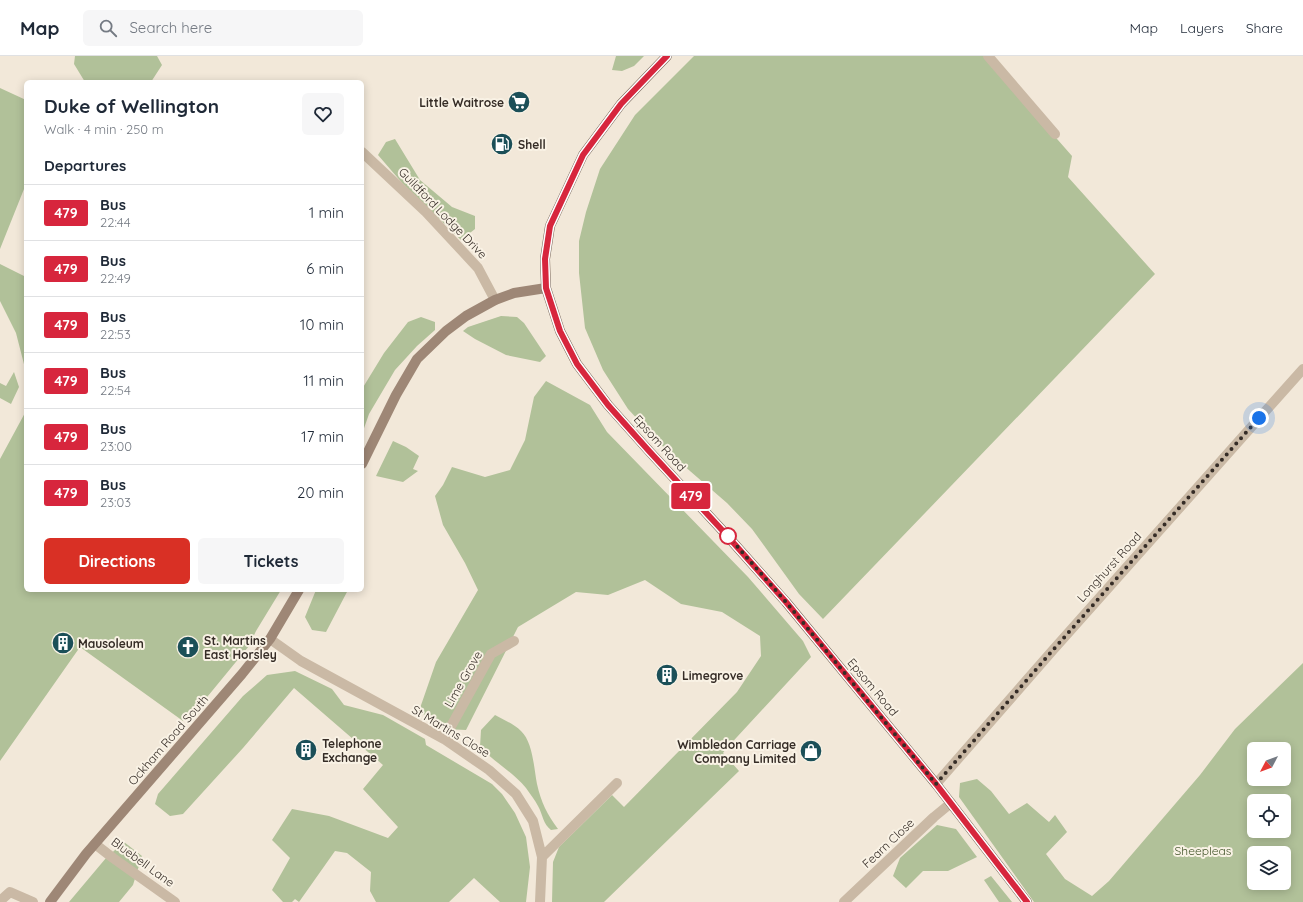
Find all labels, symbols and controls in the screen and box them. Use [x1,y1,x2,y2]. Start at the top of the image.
search box [83,10,363,46]
text: Map [20,16,59,40]
icon: search [97,17,119,39]
text: Search here [129,18,212,37]
text: Map [1129,19,1158,37]
text: Layers [1180,19,1224,37]
text: Share [1246,19,1283,37]
supermarket icon: Little Waitrose [506,89,532,115]
button: heart [302,93,344,135]
text: Duke of Wellington [44,94,219,118]
place label: Little Waitrose [419,95,504,110]
text: Walk · 4 min · 250 m [44,121,164,137]
fuel station icon: Shell [489,131,515,157]
place label: Shell [518,137,546,152]
text: Departures [44,156,126,175]
street label: Guildford Lodge Drive [396,164,490,262]
text: Bus [100,195,126,214]
text: 1 min [309,203,344,222]
text: 479 [54,204,78,222]
text: 22:44 [100,214,131,230]
text: Bus [100,251,126,270]
text: 6 min [306,259,344,278]
text: 479 [54,260,78,278]
text: 22:49 [100,270,131,286]
text: Bus [100,307,126,326]
text: 10 min [300,315,344,334]
text: 479 [54,316,78,334]
text: 22:53 [100,326,131,342]
text: Bus [100,363,126,382]
text: 11 min [303,371,344,390]
text: 479 [54,372,78,390]
text: 22:54 [100,382,131,398]
your location [1249,408,1269,428]
street label: Epsom Road [631,412,689,474]
text: Bus [100,419,126,438]
text: 17 min [301,427,344,446]
text: 479 [54,428,78,446]
text: 23:00 [100,438,132,454]
text: Bus [100,475,126,494]
text: 20 min [297,483,344,502]
line badge: 479 [668,483,714,509]
text: 479 [54,484,78,502]
text: 479 [679,487,703,505]
text: 23:03 [100,494,131,510]
unlabelled marker [719,527,737,545]
street label: Longhurst Road [1074,529,1144,605]
button: Directions [44,538,190,584]
button: Tickets [198,538,344,584]
building icon: Mausoleum [50,630,76,656]
place label: St. Martins East Horsley [204,633,277,662]
church icon: St. Martins East Horsley [175,634,201,660]
place label: Mausoleum [78,636,144,651]
street label: Lime Grove [441,648,485,710]
street label: Epsom Road [844,655,902,719]
building icon: Limegrove [654,662,680,688]
place label: Limegrove [682,668,743,683]
street label: Ockham Road South [125,692,211,788]
street label: St Martins Close [409,702,493,760]
place label: Telephone Exchange [322,736,382,765]
building icon: Telephone Exchange [293,737,319,763]
place label: Wimbledon Carriage Company Limited [677,737,796,766]
shop icon: Wimbledon Carriage Company Limited [798,738,824,764]
north arrow [1247,742,1291,786]
map controls [1247,742,1291,890]
button: locate [1247,794,1291,838]
street label: Fearn Close [859,815,917,871]
street label: Bluebell Lane [109,834,178,890]
park label: Sheepleas [1175,843,1232,858]
button: layers [1247,846,1291,890]

